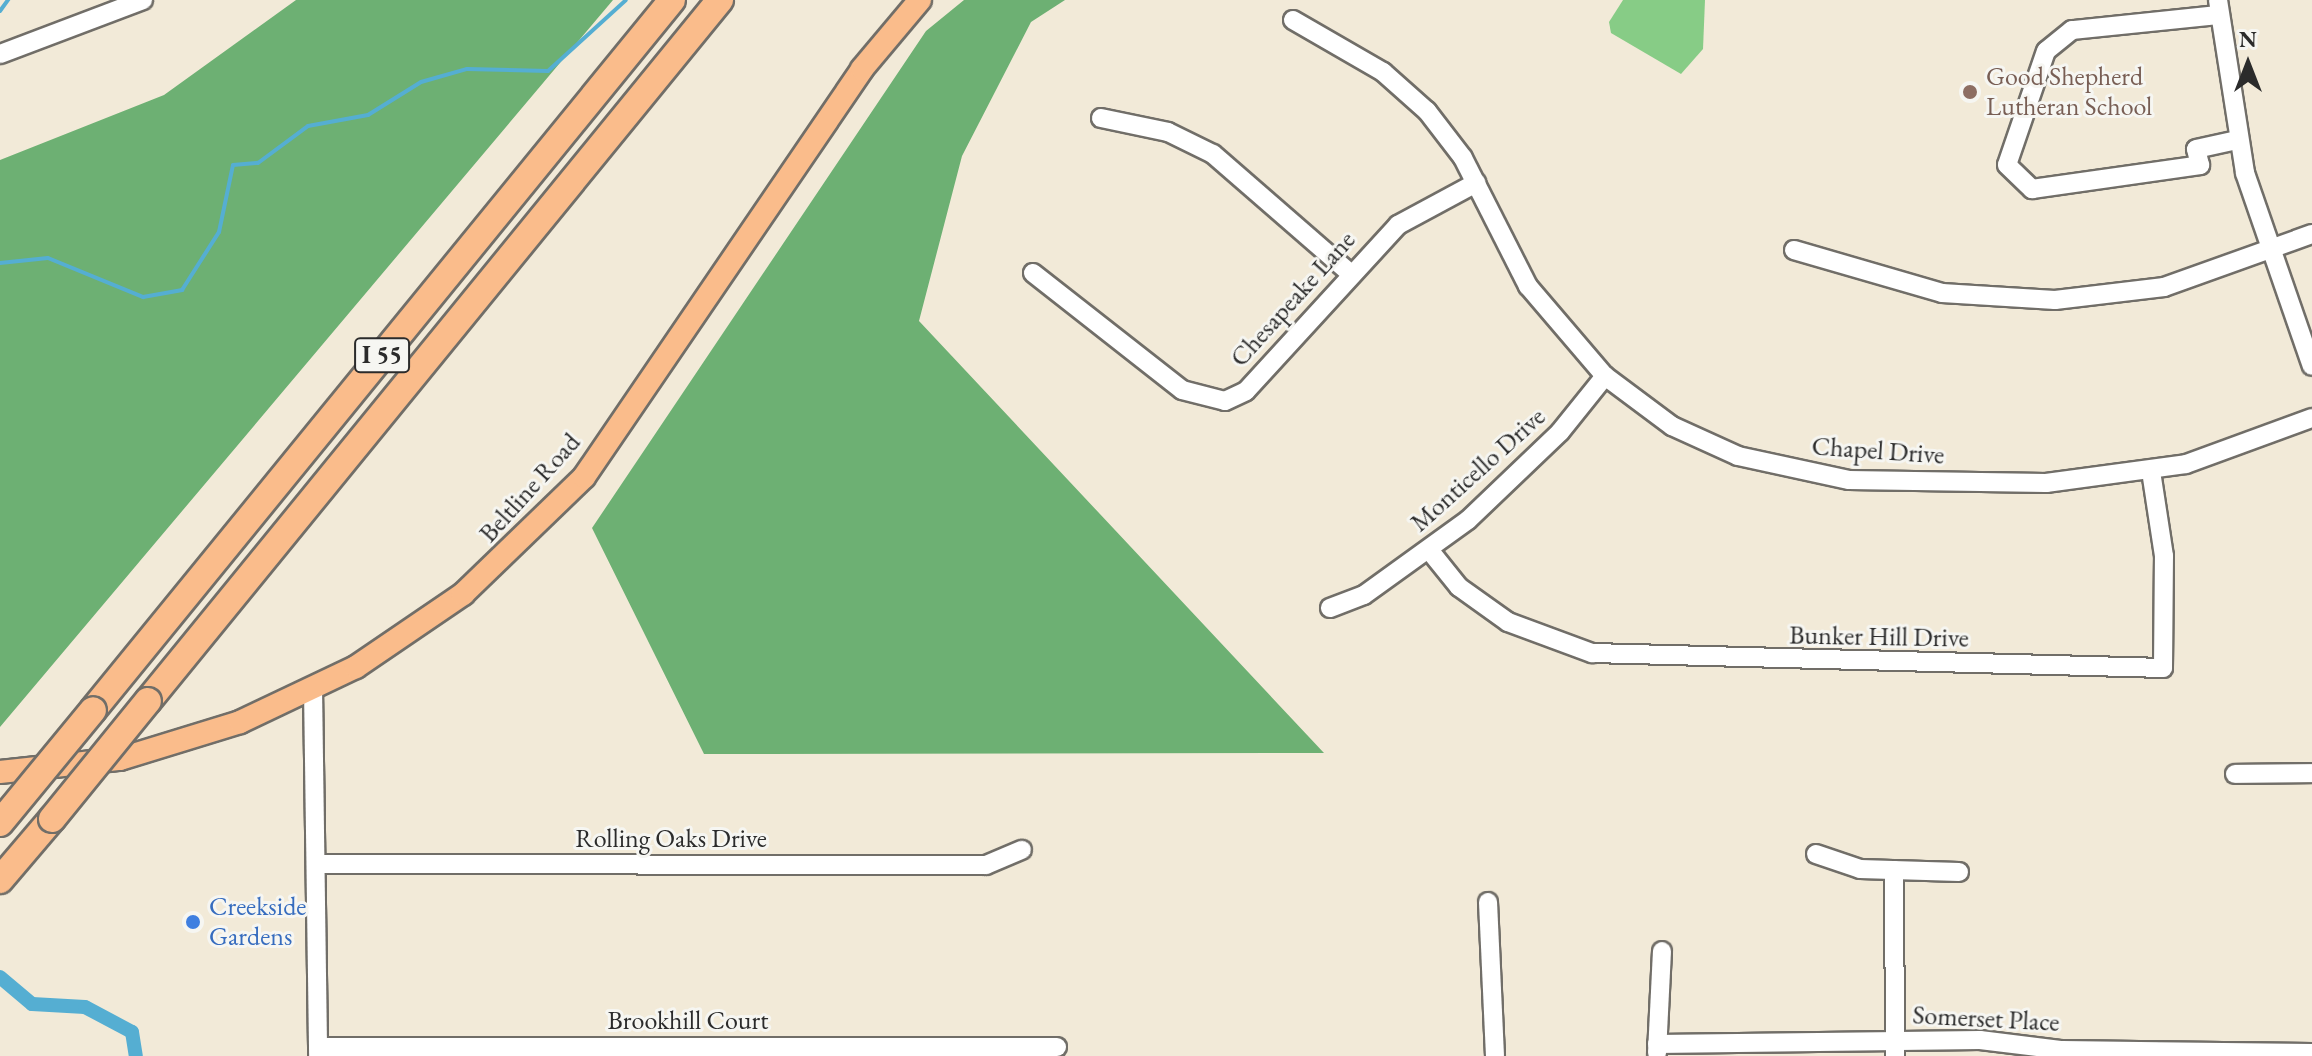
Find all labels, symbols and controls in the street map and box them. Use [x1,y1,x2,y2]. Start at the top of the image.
north arrow [2208,24,2288,104]
text: N [2239,25,2257,54]
place label: Good Shepherd Lutheran School [1986,61,2152,122]
marker: Good Shepherd Lutheran School [1961,83,1979,101]
street label: Chesapeake Lane [1224,225,1362,373]
road number: I 55 [354,335,410,375]
street label: Monticello Drive [1404,401,1552,539]
street label: Beltline Road [473,427,587,549]
street label: Chapel Drive [1811,431,1945,471]
street label: Bunker Hill Drive [1789,620,1969,654]
street label: Rolling Oaks Drive [575,823,767,855]
place label: Creekside Gardens [209,891,306,952]
marker: Creekside Gardens [184,913,202,931]
street label: Somerset Place [1912,1000,2060,1038]
street label: Brookhill Court [608,1005,768,1037]

